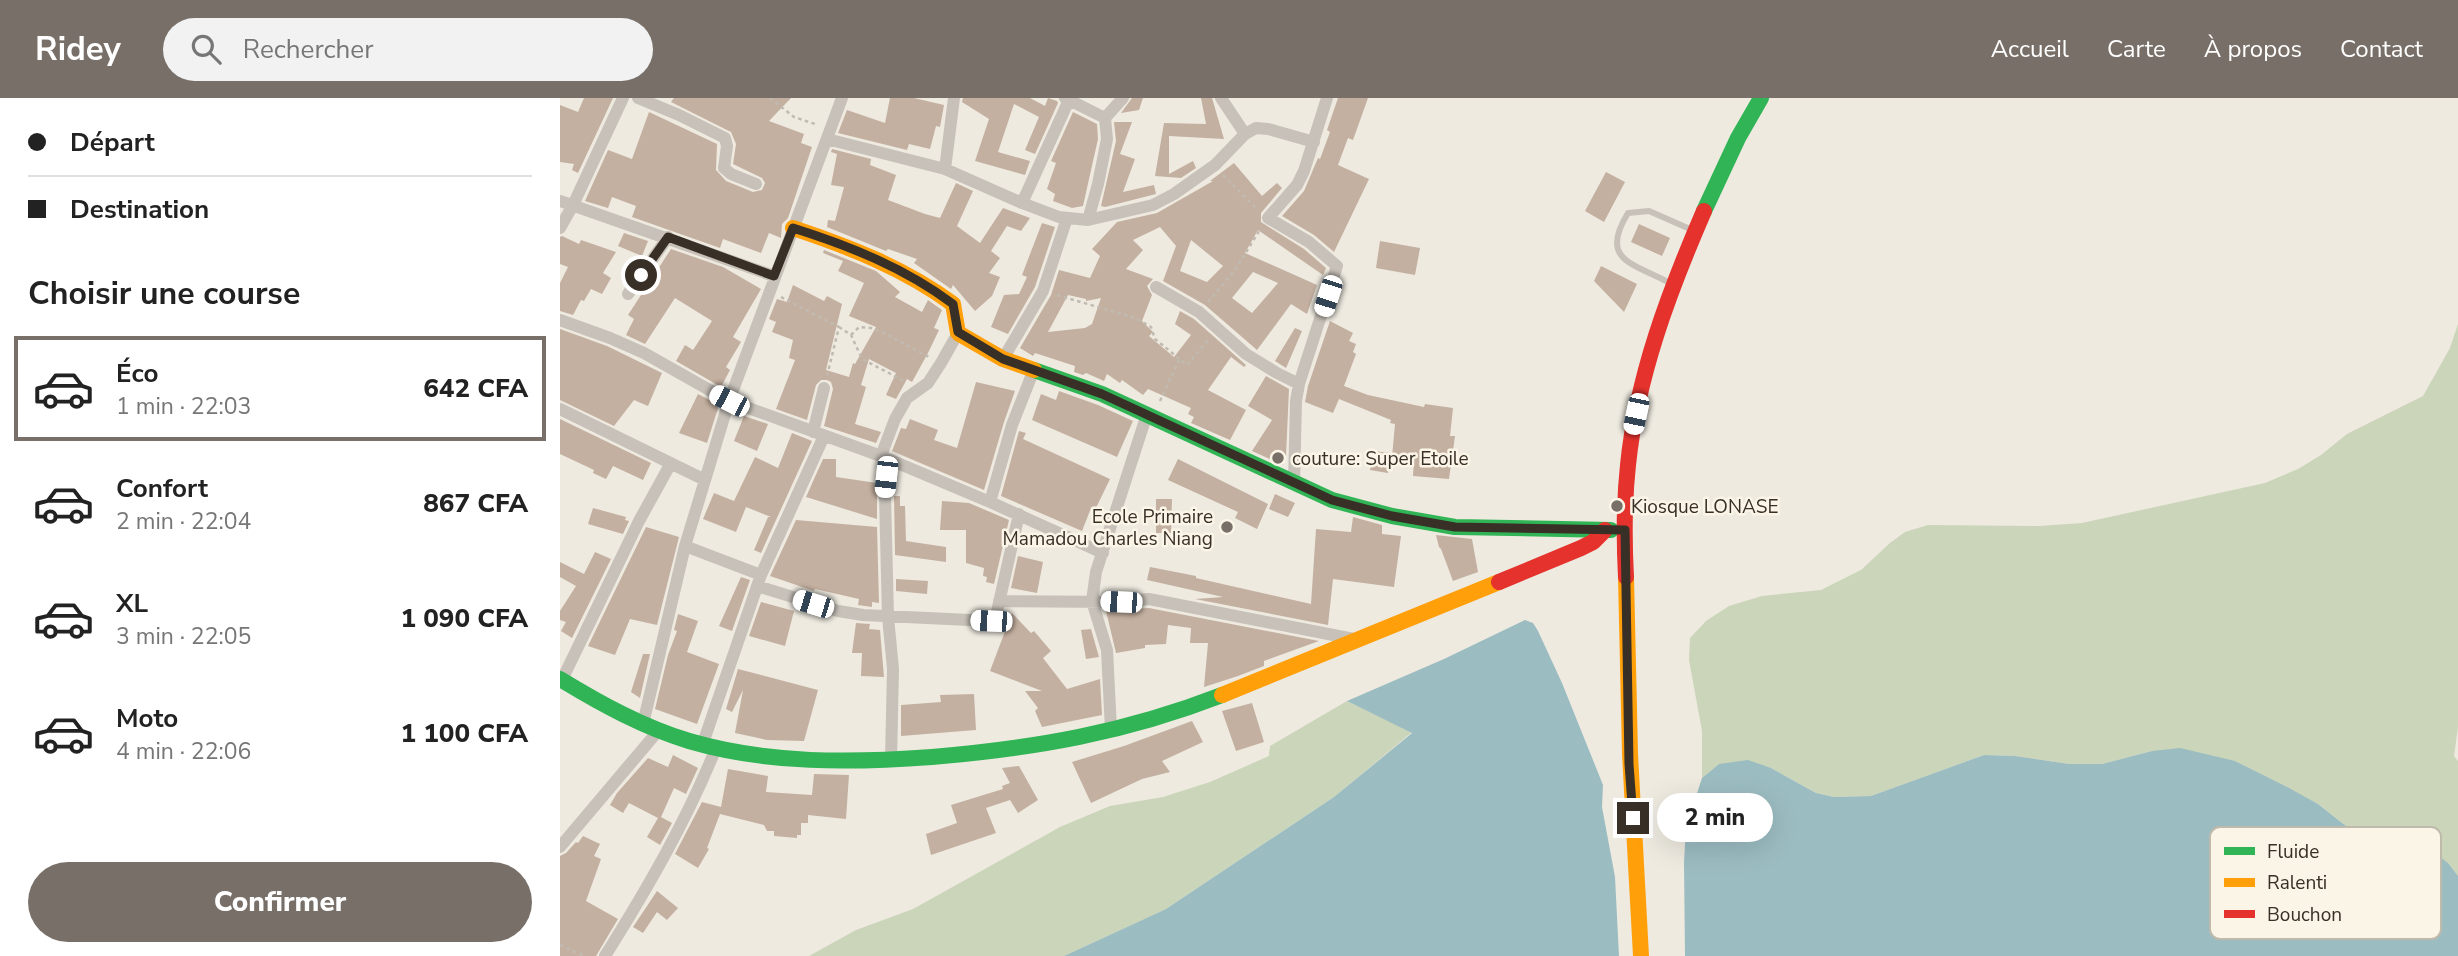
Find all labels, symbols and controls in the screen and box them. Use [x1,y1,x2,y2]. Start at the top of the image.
search box [163,18,653,81]
text: Ridey [35,27,121,72]
icon: search [187,30,225,68]
text: Rechercher [243,32,374,67]
text: Accueil [1991,33,2069,65]
text: Carte [2107,33,2166,65]
text: À propos [2204,33,2302,65]
text: Contact [2340,33,2423,65]
text: Départ [70,125,155,160]
text: Destination [70,192,209,227]
route start [625,259,657,291]
text: Choisir une course [28,272,300,315]
car [1312,273,1345,319]
text: Éco [116,356,158,391]
icon: car [32,357,95,420]
text: 642 CFA [423,371,528,406]
car [706,382,753,420]
text: 1 min · 22:03 [116,391,251,422]
car [1622,391,1651,437]
place label: couture: Super Etoile [1292,446,1469,472]
marker: couture: Super Etoile [1270,450,1286,466]
car [874,455,899,499]
text: Confort [116,471,208,506]
icon: car [32,472,95,535]
text: 867 CFA [423,486,528,521]
place label: Kiosque LONASE [1631,494,1778,520]
marker: Kiosque LONASE [1609,498,1625,514]
place label: Ecole Primaire Mamadou Charles Niang [1003,504,1213,552]
text: 2 min · 22:04 [116,506,251,537]
marker: Ecole Primaire Mamadou Charles Niang [1219,519,1235,535]
text: XL [116,586,148,621]
icon: car [32,587,95,650]
car [790,588,837,620]
car [1100,591,1143,613]
text: 1 090 CFA [400,601,528,636]
car [970,610,1013,632]
text: 3 min · 22:05 [116,621,251,652]
text: Moto [116,701,178,736]
icon: car [32,702,95,765]
text: 1 100 CFA [400,716,528,751]
text: 4 min · 22:06 [116,736,251,767]
callout: 2 min [1658,794,1773,842]
route end [1617,802,1649,834]
text: 2 min [1685,802,1745,833]
legend [2210,827,2441,939]
text: Fluide [2267,839,2319,865]
button: Confirmer [28,862,532,942]
text: Ralenti [2267,870,2327,896]
text: Bouchon [2267,902,2342,928]

